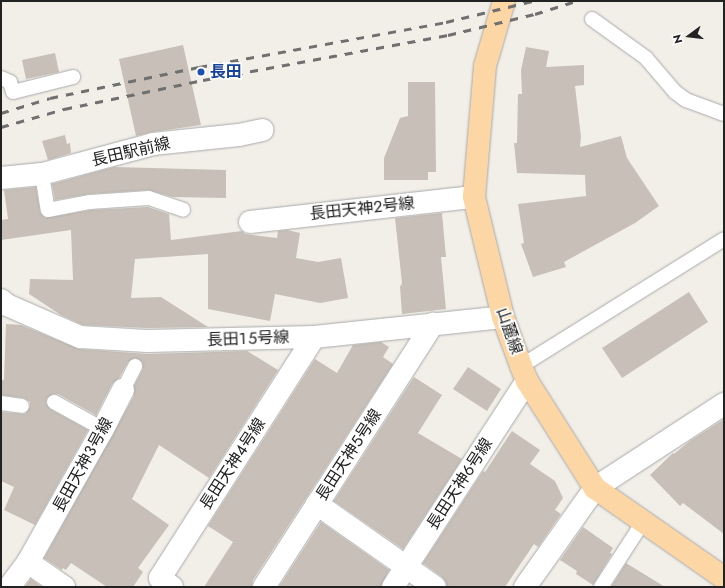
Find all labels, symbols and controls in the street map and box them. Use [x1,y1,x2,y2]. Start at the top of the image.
north arrow [669,16,709,56]
text: N [669,33,686,45]
place label: 長田 [210,62,242,82]
marker: 長田 [195,66,207,78]
street label: 長田駅前線 [90,134,172,170]
street label: 長田天神２号線 [309,194,415,224]
street label: 山麓線 [492,305,526,357]
street label: 長田１５号線 [206,328,290,350]
street label: 長田天神５号線 [312,406,386,504]
street label: 長田天神３号線 [49,414,117,516]
street label: 長田天神４号線 [196,415,270,513]
street label: 長田天神６号線 [423,435,497,533]

